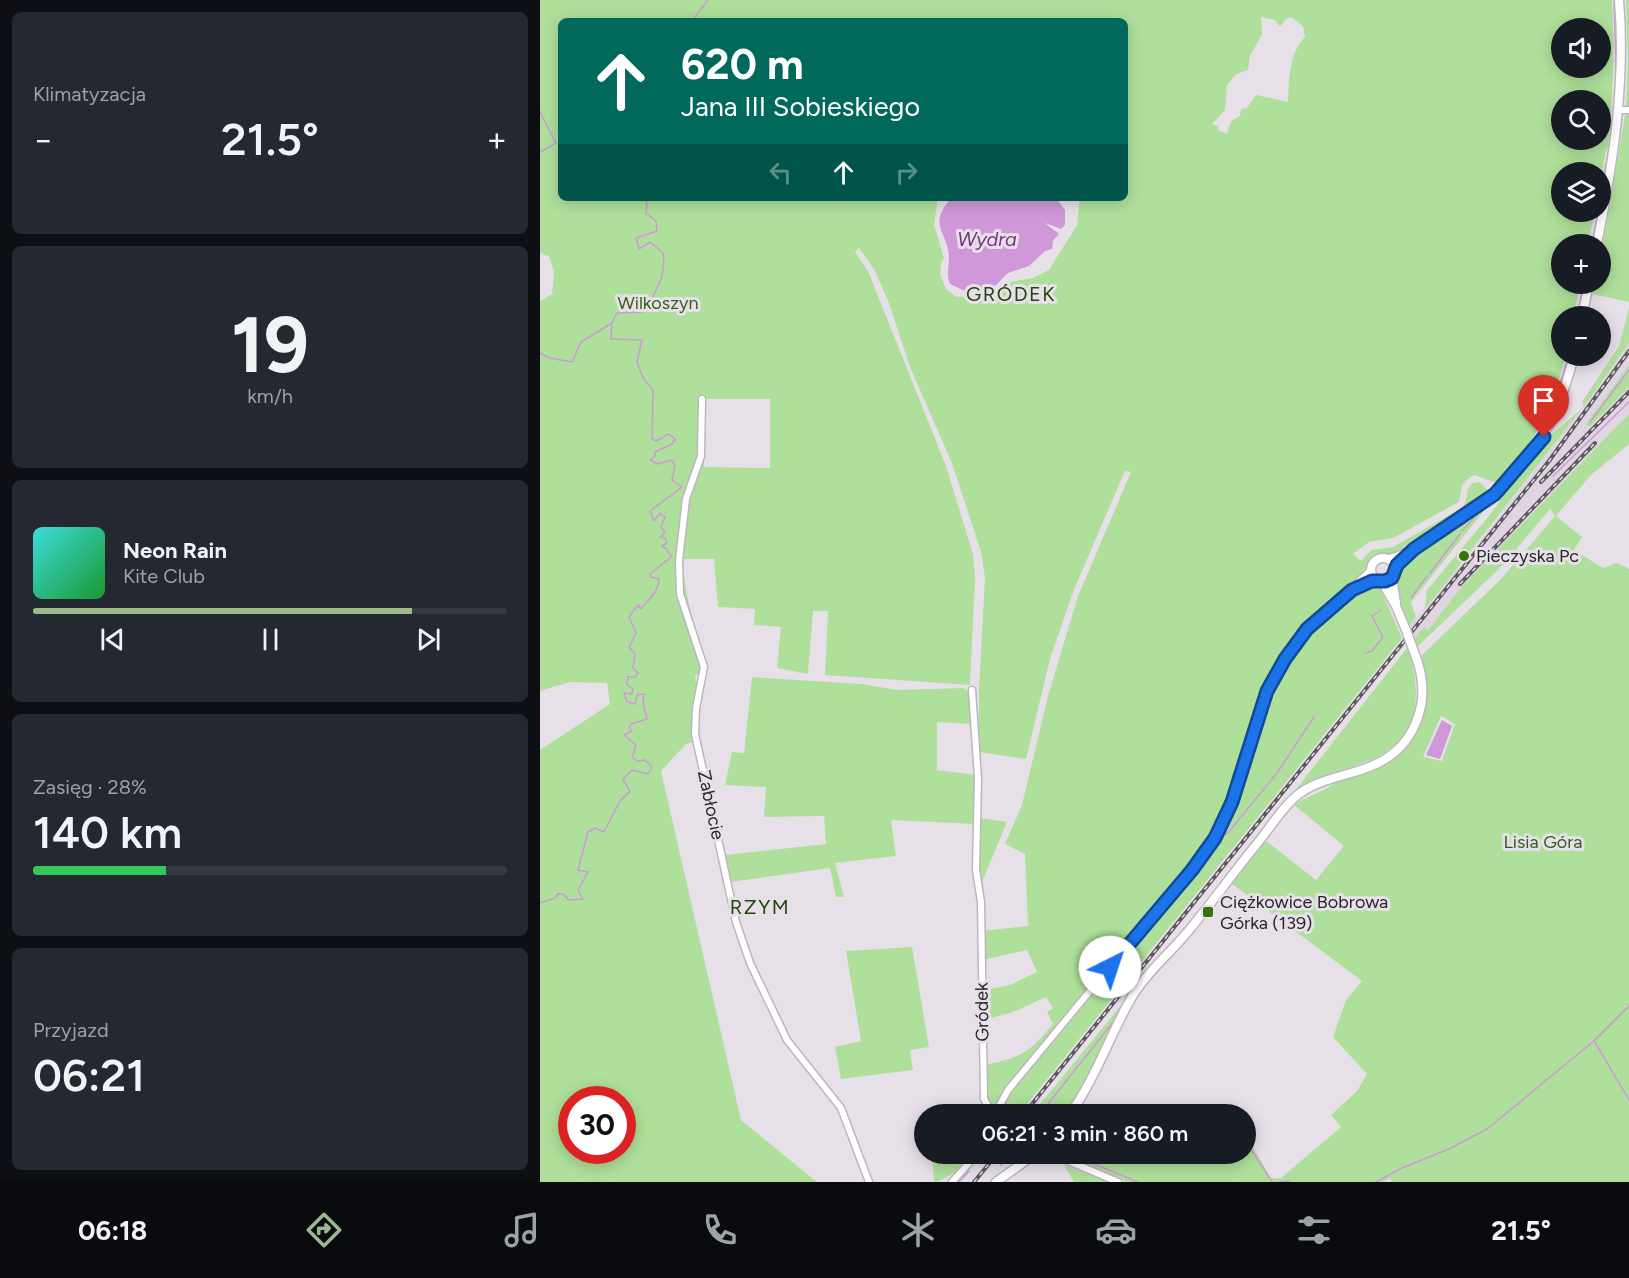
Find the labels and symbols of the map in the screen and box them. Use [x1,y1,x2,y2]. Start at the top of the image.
water label: Wydra [957,227,1017,251]
district label: GRÓDEK [966,282,1056,306]
park label: Wilkoszyn [617,292,699,314]
pin [1518,375,1569,437]
place label: Pieczyska Pc [1476,545,1579,567]
marker: Pieczyska Pc [1457,549,1471,563]
street label: Zabłocie [693,768,729,842]
park label: Lisia Góra [1503,831,1583,853]
place label: Ciężkowice Bobrowa Górka (139) [1220,891,1388,934]
district label: RZYM [730,895,790,919]
marker: Ciężkowice Bobrowa Górka (139) [1201,905,1215,919]
position arrow [1078,935,1142,999]
street label: Gródek [970,982,994,1042]
speed limit sign: 30 [558,1086,636,1164]

